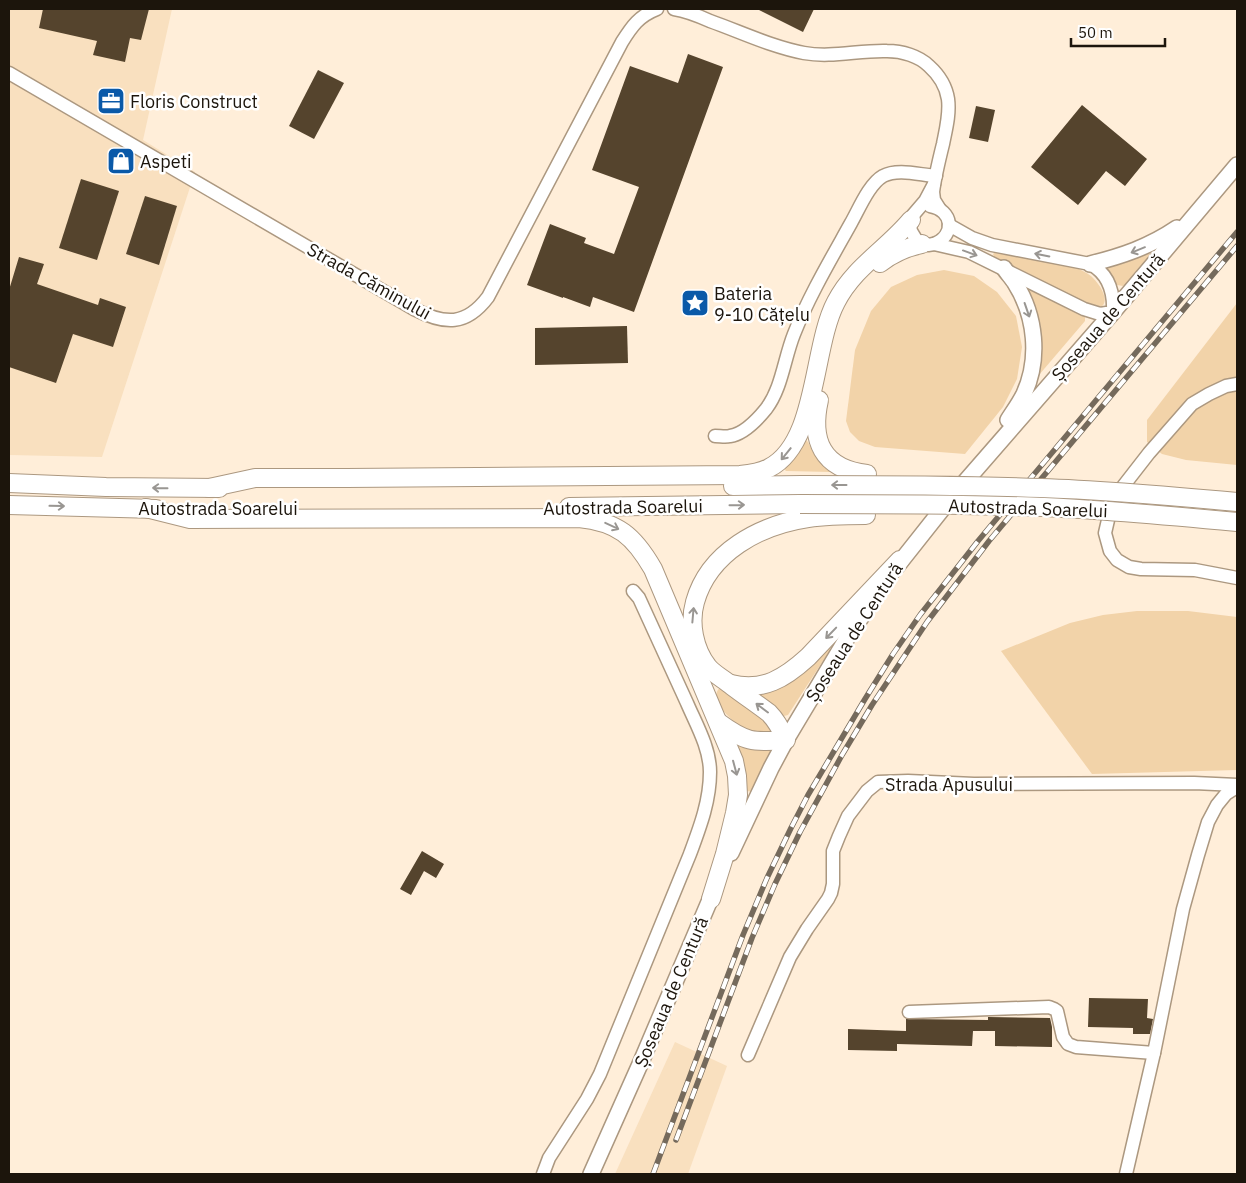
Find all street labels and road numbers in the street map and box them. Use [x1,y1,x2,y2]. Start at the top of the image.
street label: Strada Căminului [303,237,435,325]
street label: Șoseaua de Centură [1046,248,1170,385]
street label: Autostrada Soarelui [543,494,703,520]
street label: Autostrada Soarelui [948,494,1108,522]
street label: Autostrada Soarelui [138,497,298,520]
street label: Șoseaua de Centură [800,558,908,706]
street label: Strada Apusului [885,773,1013,796]
street label: Șoseaua de Centură [629,913,713,1071]

